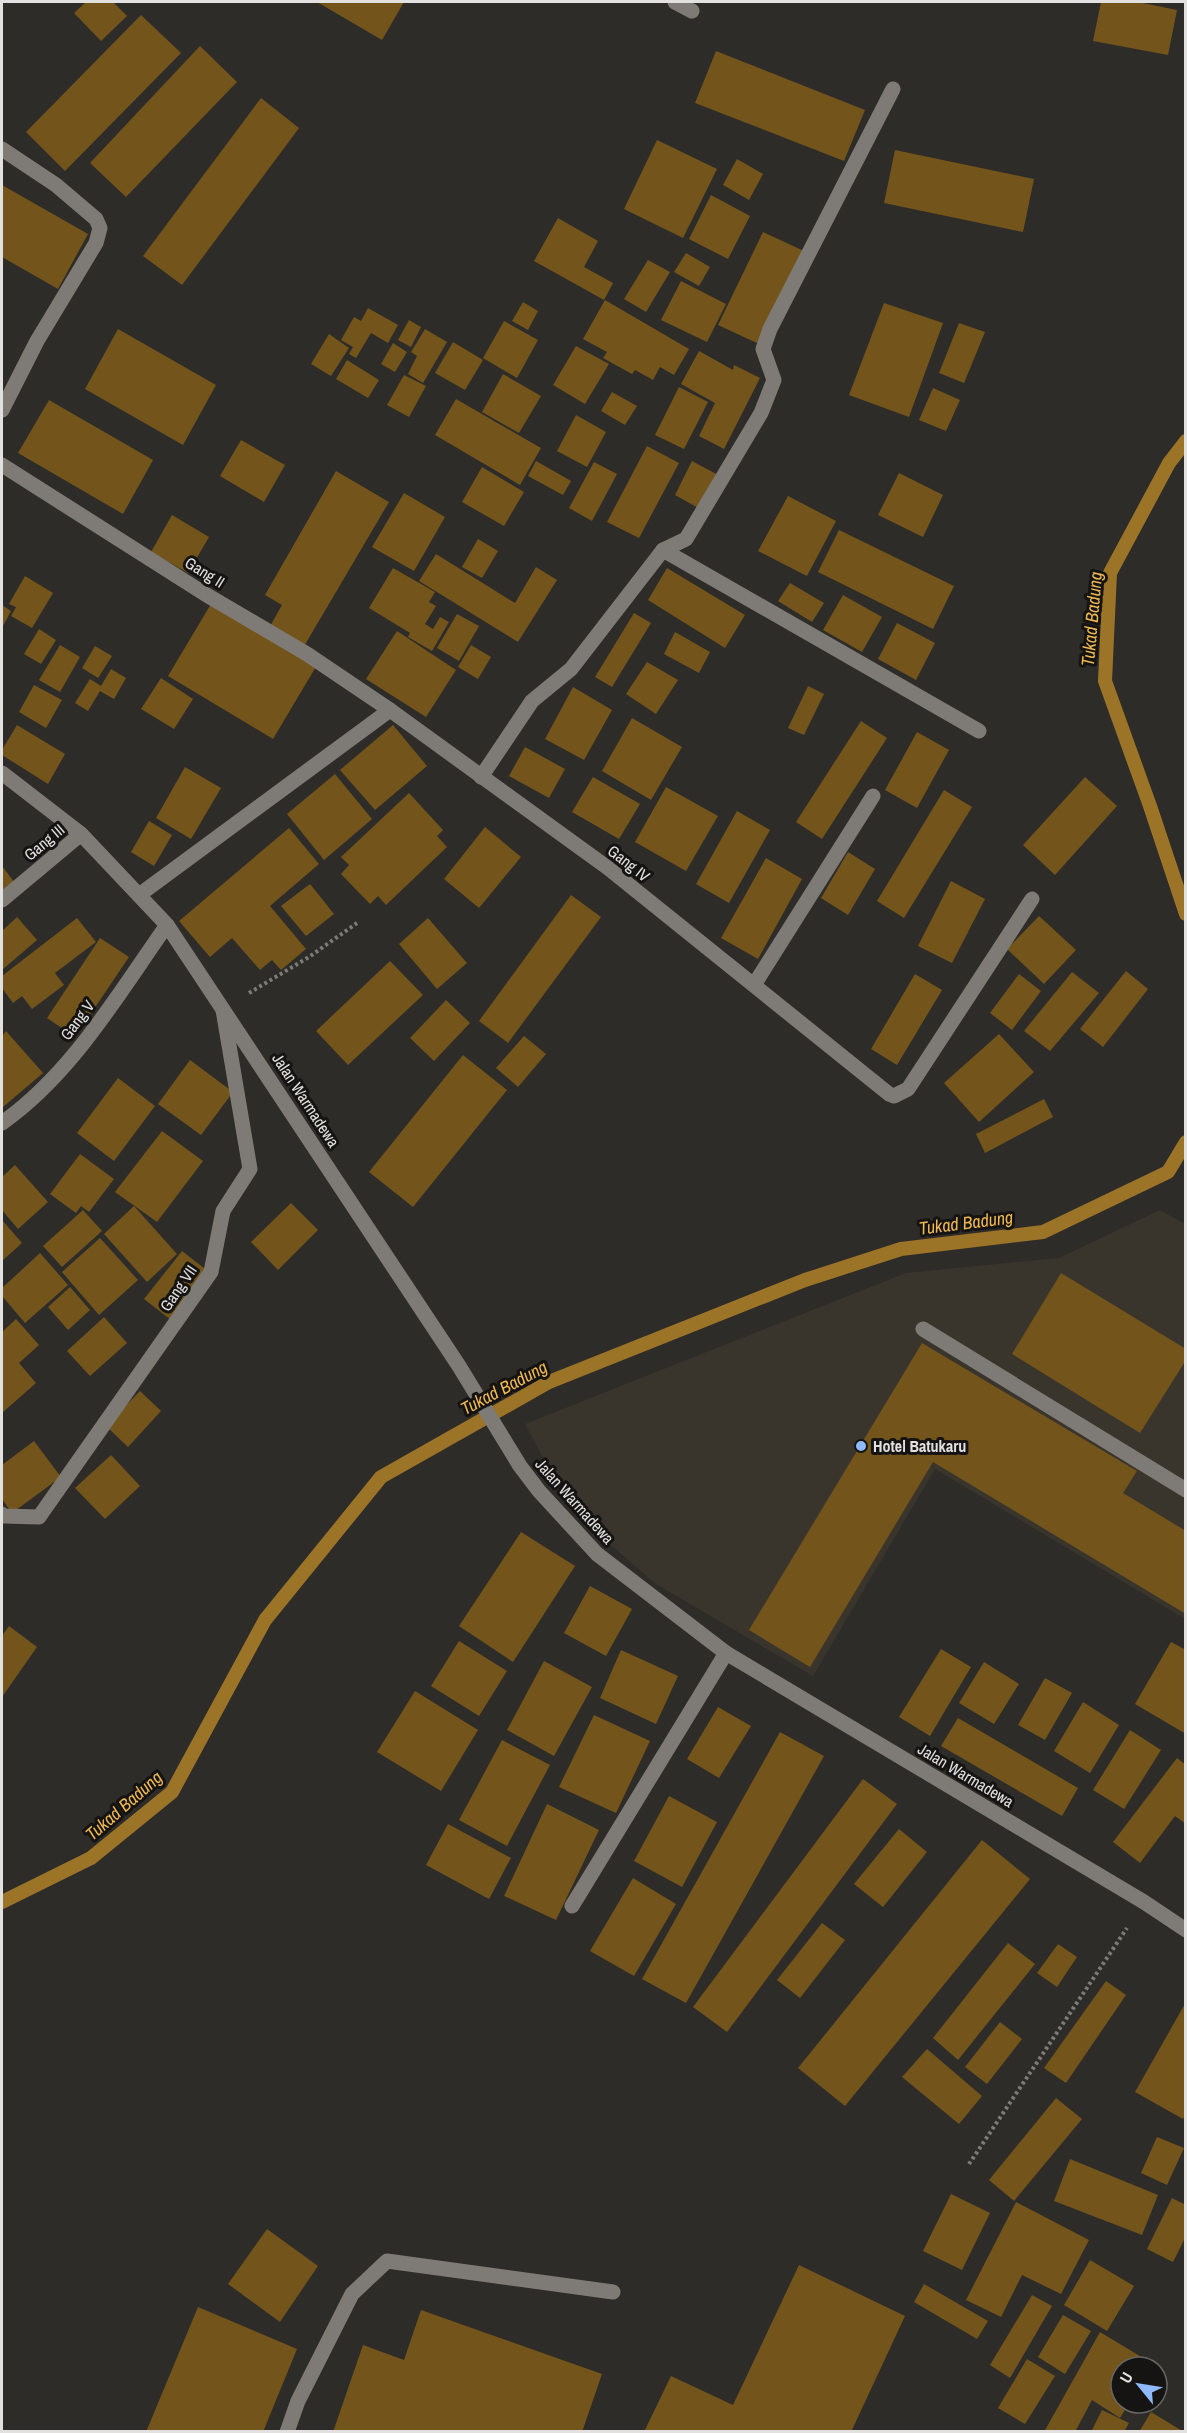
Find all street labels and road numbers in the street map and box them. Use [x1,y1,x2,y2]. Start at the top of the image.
street label: Gang II [181,551,229,593]
street label: Gang III [19,819,69,865]
street label: Gang IV [603,840,655,887]
street label: Gang V [55,995,99,1044]
street label: Jalan Warmadewa [267,1049,345,1152]
street label: Gang VII [154,1260,202,1316]
street label: Jalan Warmadewa [531,1453,620,1549]
street label: Jalan Warmadewa [914,1738,1019,1813]

